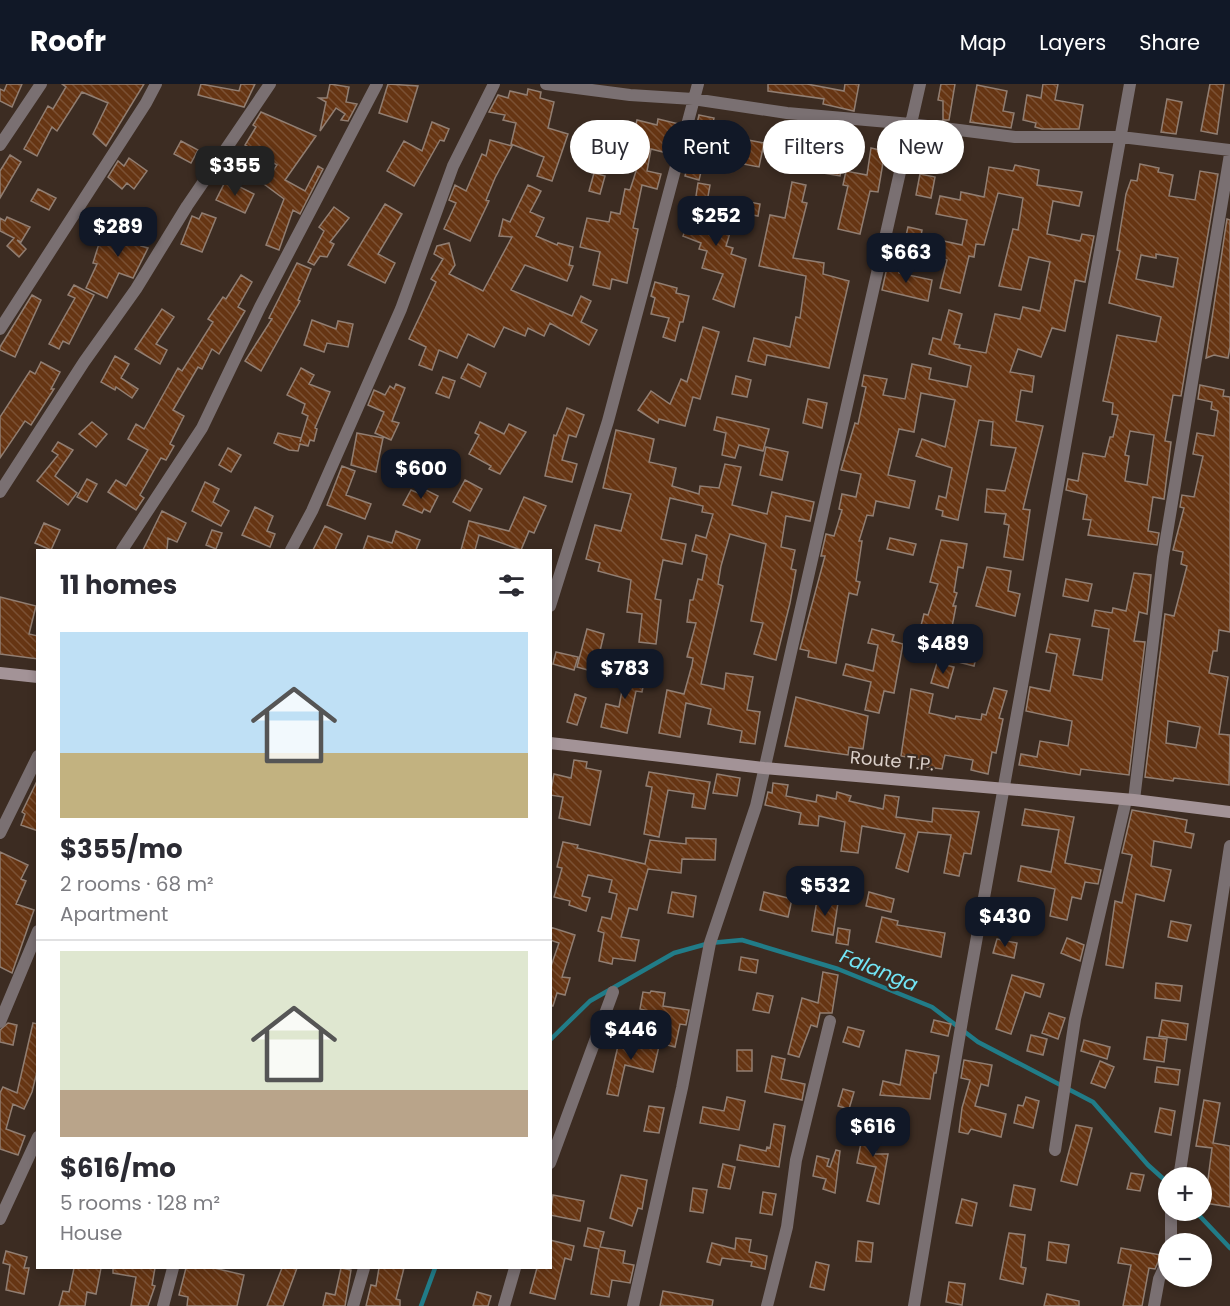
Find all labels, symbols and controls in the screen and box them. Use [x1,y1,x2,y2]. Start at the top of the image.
text: Roofr [30,22,106,61]
text: Map [960,28,1006,57]
text: Layers [1039,28,1106,57]
text: Share [1139,28,1200,57]
chip: Buy [570,120,650,174]
chip: Rent [662,120,751,174]
chip: Filters [763,120,865,174]
chip: New [877,120,964,174]
pin: $355 [199,146,271,197]
text: $355 [209,151,261,179]
pin: $252 [680,196,752,247]
text: $252 [692,201,741,229]
pin: $289 [82,207,154,258]
text: $289 [93,212,143,240]
pin: $663 [870,233,942,284]
text: $663 [881,238,931,266]
pin: $600 [385,449,457,500]
text: $600 [395,454,447,482]
text: 11 homes [60,567,177,603]
icon: filters [495,569,528,602]
pin: $489 [907,624,979,675]
text: $489 [917,629,969,657]
pin: $783 [589,649,661,700]
text: $783 [601,654,649,682]
icon: home [240,671,348,779]
street label: Route T.P. [849,744,935,777]
text: $355/mo [60,831,183,867]
pin: $532 [789,866,861,917]
text: 2 rooms · 68 m² [60,870,214,898]
text: $532 [800,871,850,899]
pin: $430 [969,897,1041,948]
text: Apartment [60,900,168,928]
text: $430 [979,902,1031,930]
water label: Falanga [836,942,922,998]
icon: home [240,990,348,1098]
pin: $446 [595,1010,667,1061]
text: $446 [605,1015,657,1043]
pin: $616 [837,1107,909,1158]
text: $616 [850,1112,896,1140]
text: $616/mo [60,1150,176,1186]
map controls [1158,1167,1212,1287]
button: + [1158,1167,1212,1221]
text: 5 rooms · 128 m² [60,1189,220,1217]
text: House [60,1219,122,1247]
button: − [1158,1233,1212,1287]

